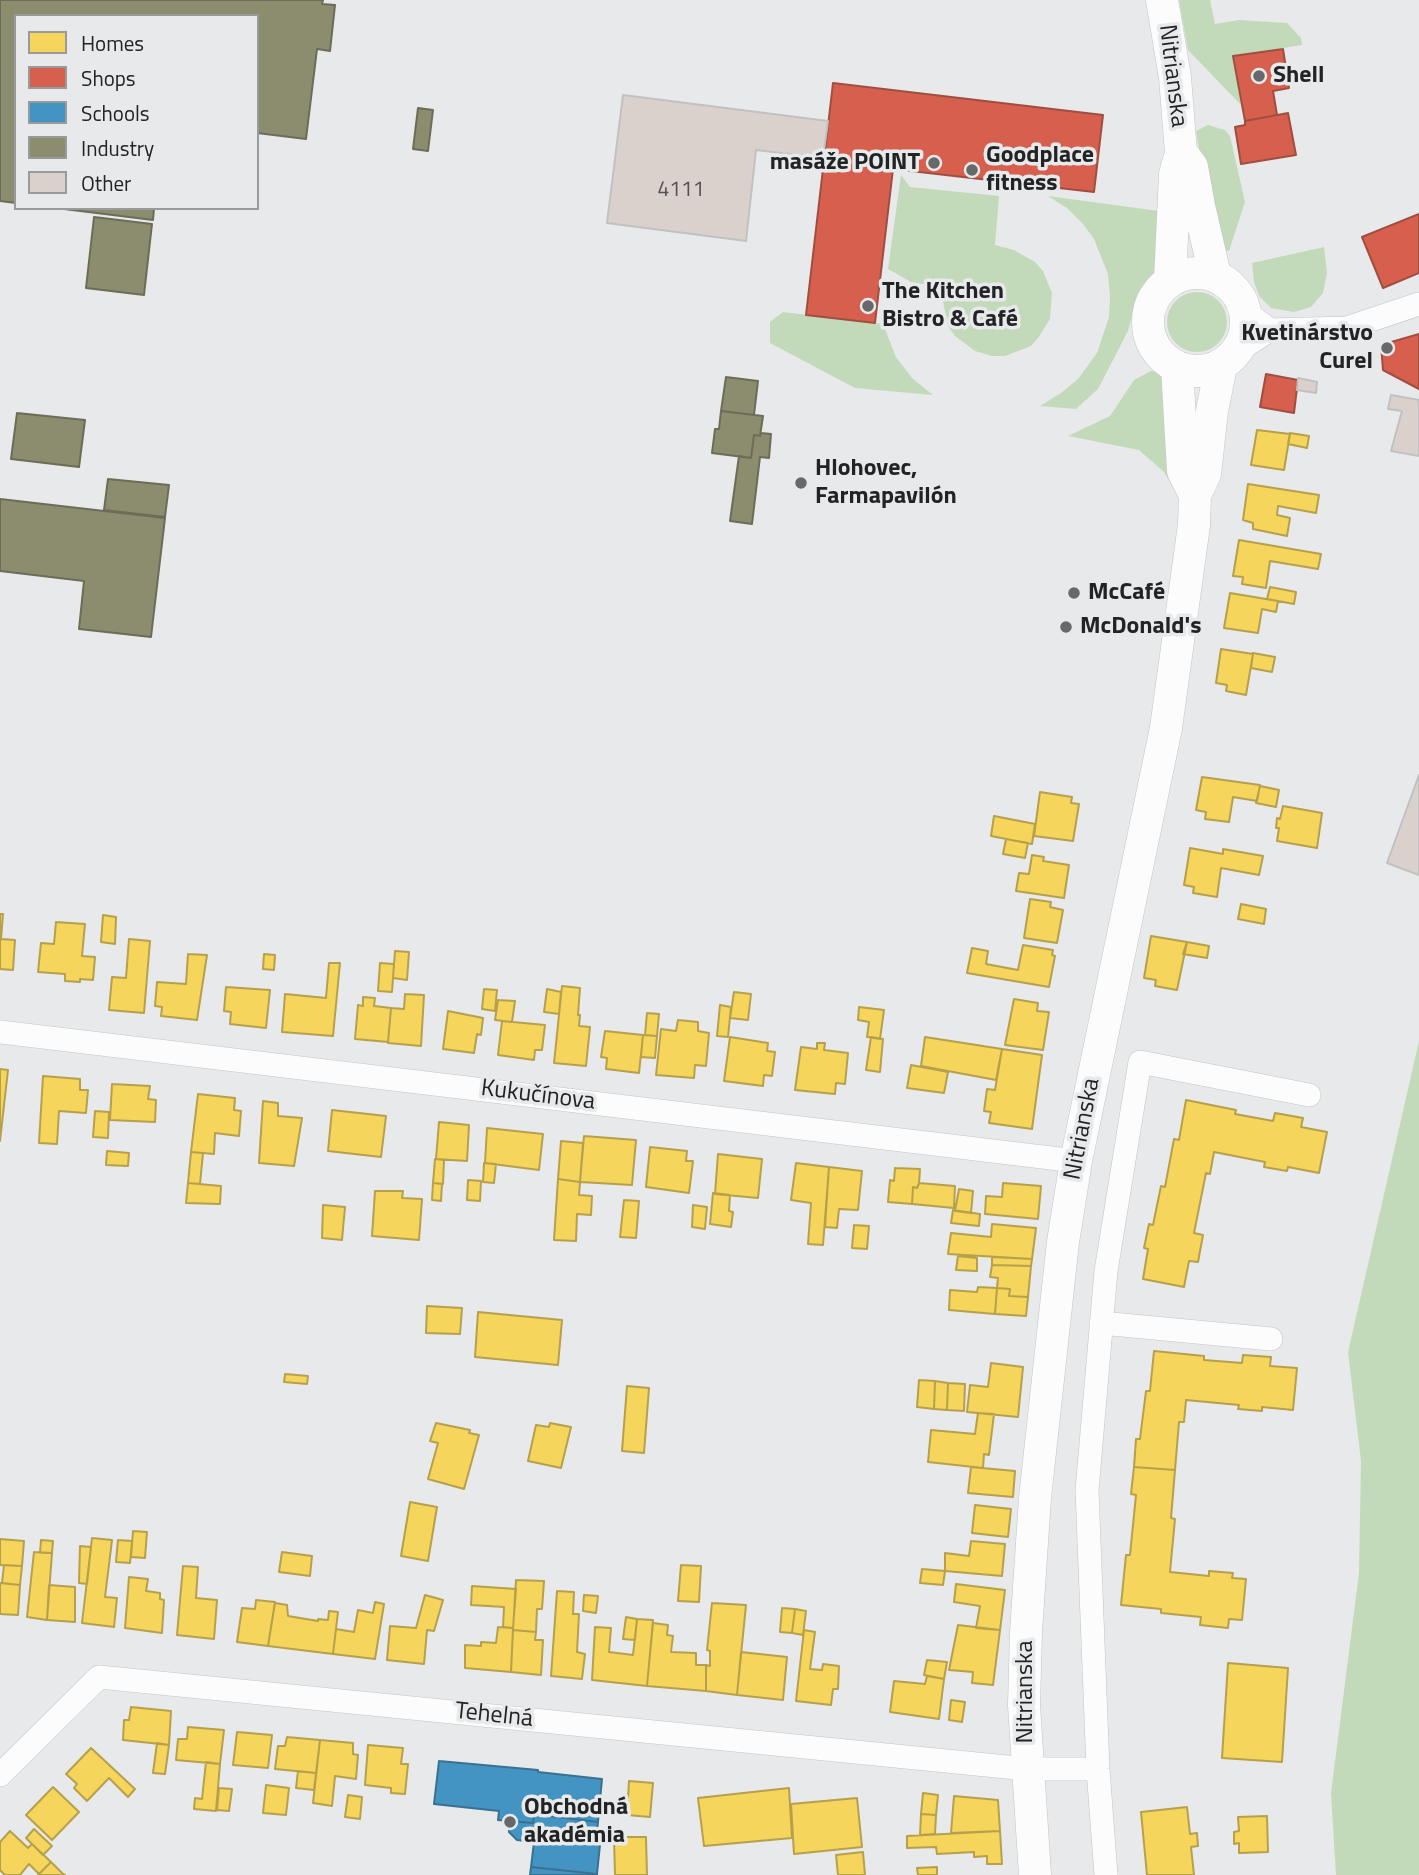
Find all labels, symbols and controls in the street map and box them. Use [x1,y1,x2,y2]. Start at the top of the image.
legend [14,14,259,210]
street label: Nitrianska [1151,23,1193,129]
text: Homes [81,27,144,59]
text: Shops [81,62,136,94]
place label: Shell [1273,62,1325,90]
marker: Shell [1251,68,1267,84]
text: Schools [81,97,150,129]
text: Industry [81,132,154,164]
place label: Goodplace fitness [986,142,1094,198]
place label: masáže POINT [770,149,920,177]
marker: masáže POINT [926,155,942,171]
marker: Goodplace fitness [964,162,980,178]
text: Other [81,167,131,199]
house number: 4111 [657,178,705,204]
place label: The Kitchen Bistro & Café [882,278,1018,334]
marker: The Kitchen Bistro & Café [860,298,876,314]
place label: Kvetinárstvo Curel [1241,320,1373,376]
marker: Kvetinárstvo Curel [1379,340,1395,356]
place label: Hlohovec, Farmapavilón [815,455,957,511]
marker: Hlohovec, Farmapavilón [793,475,809,491]
place label: McCafé [1088,579,1165,607]
marker: McCafé [1066,585,1082,601]
place label: McDonald's [1080,613,1201,641]
marker: McDonald's [1058,619,1074,635]
street label: Kukučínova [479,1075,597,1117]
street label: Nitrianska [1059,1076,1107,1182]
street label: Nitrianska [1012,1641,1040,1743]
street label: Tehelná [454,1698,534,1734]
place label: Obchodná akadémia [524,1794,628,1850]
marker: Obchodná akadémia [502,1814,518,1830]

